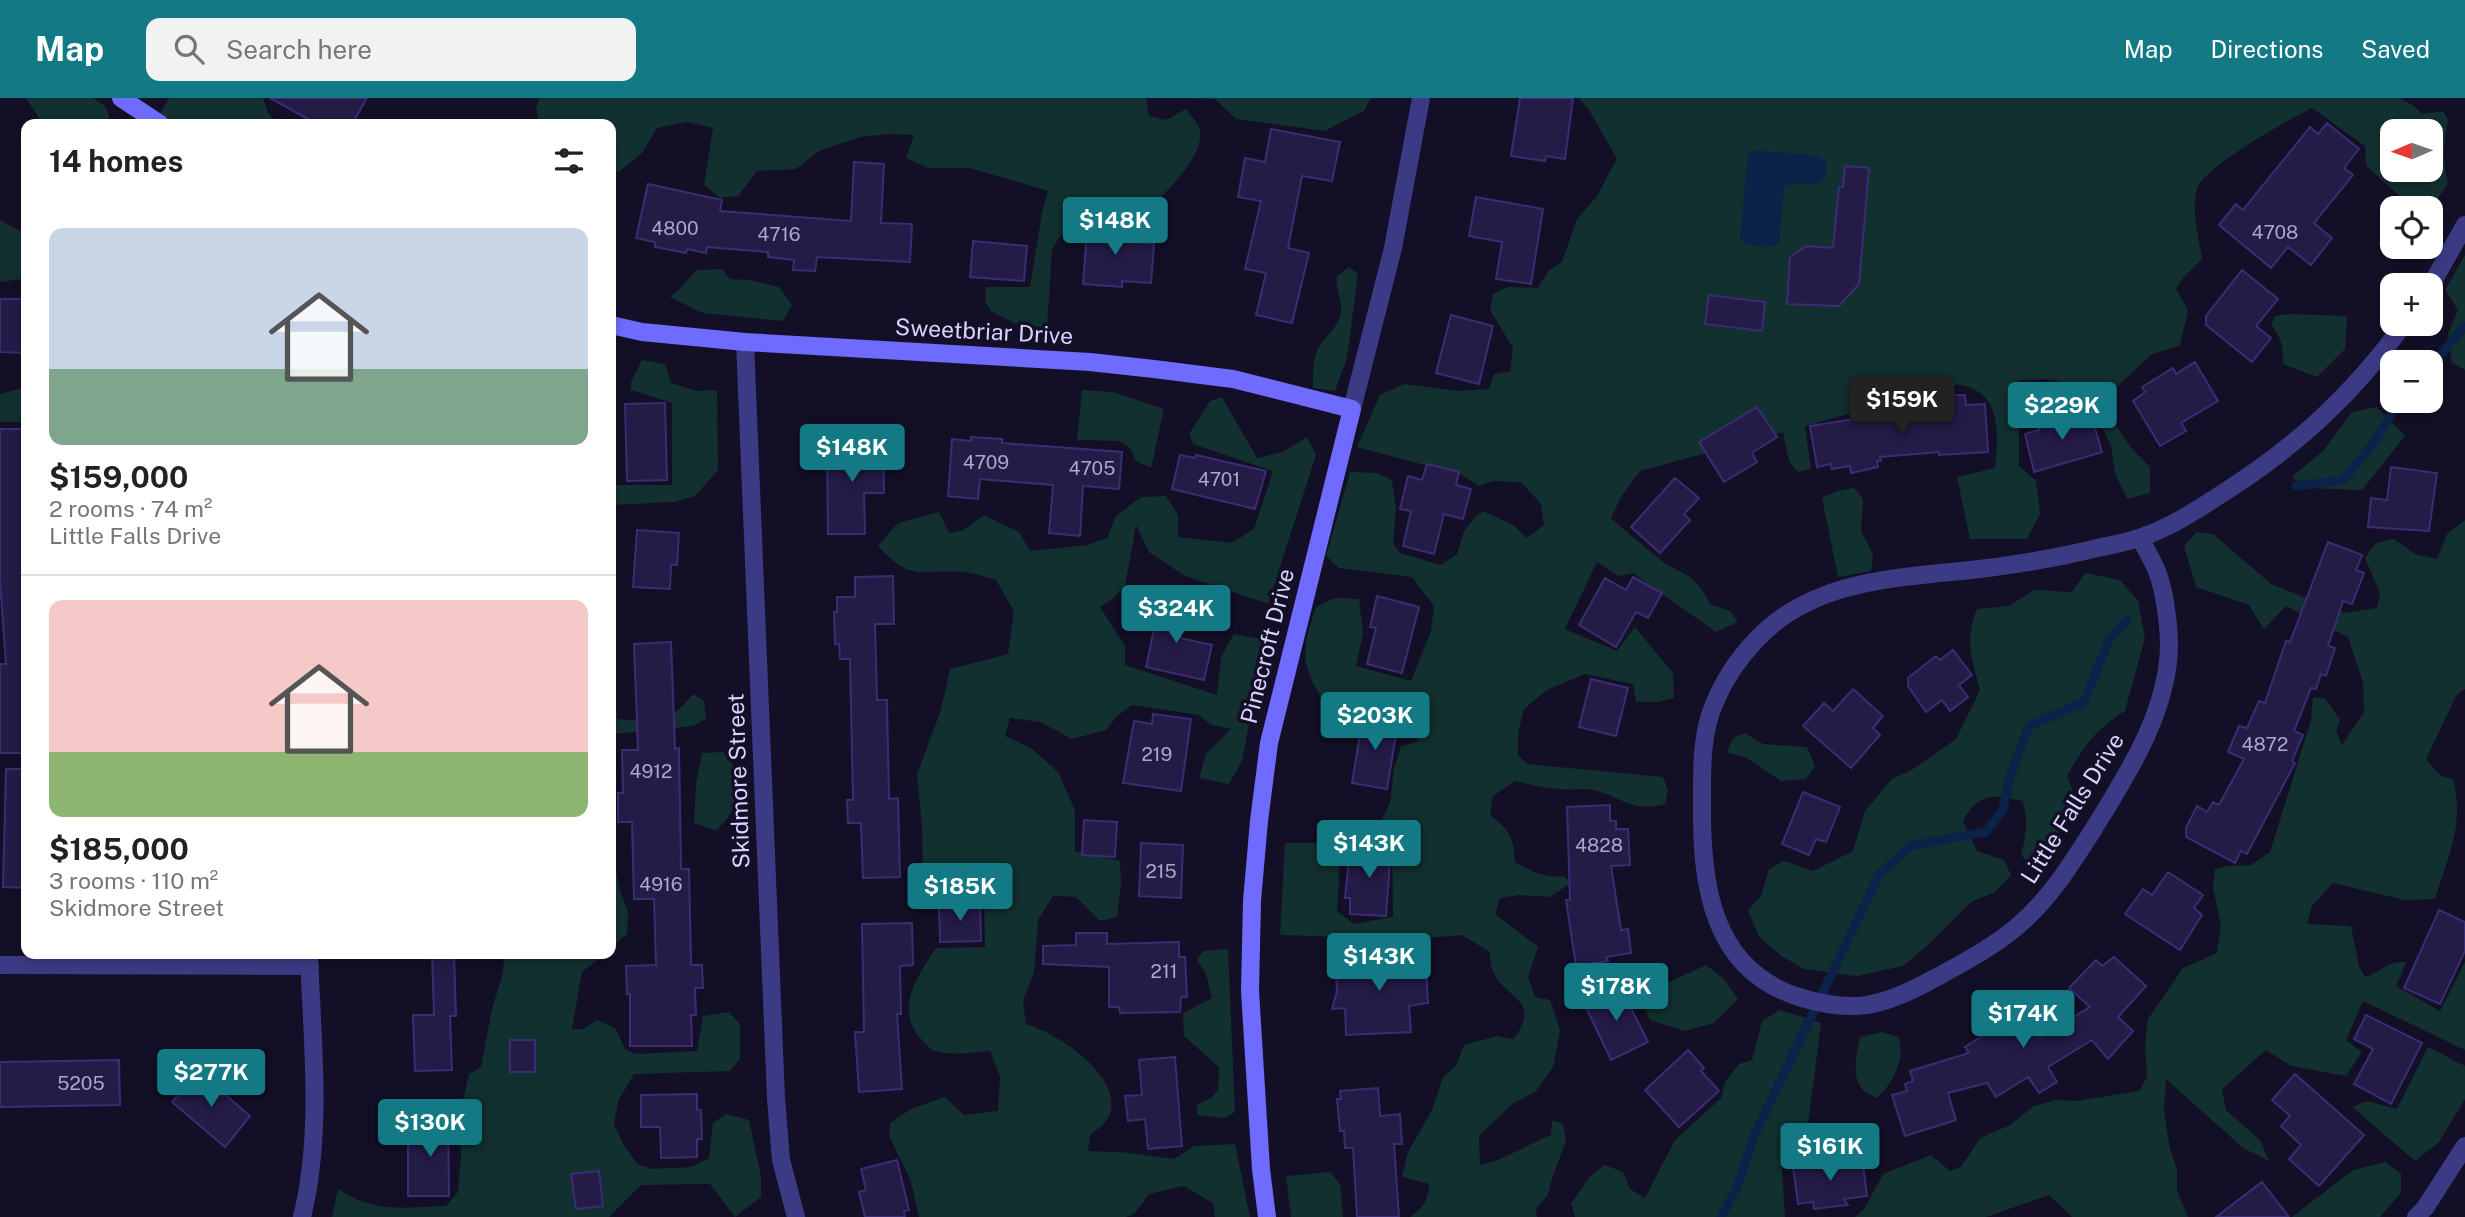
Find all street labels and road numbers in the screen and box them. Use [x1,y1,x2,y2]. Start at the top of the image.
street label: Sweetbriar Drive [894,313,1074,349]
street label: Pinecroft Drive [1235,566,1299,726]
street label: Skidmore Street [721,693,755,869]
street label: Little Falls Drive [2015,728,2129,888]

